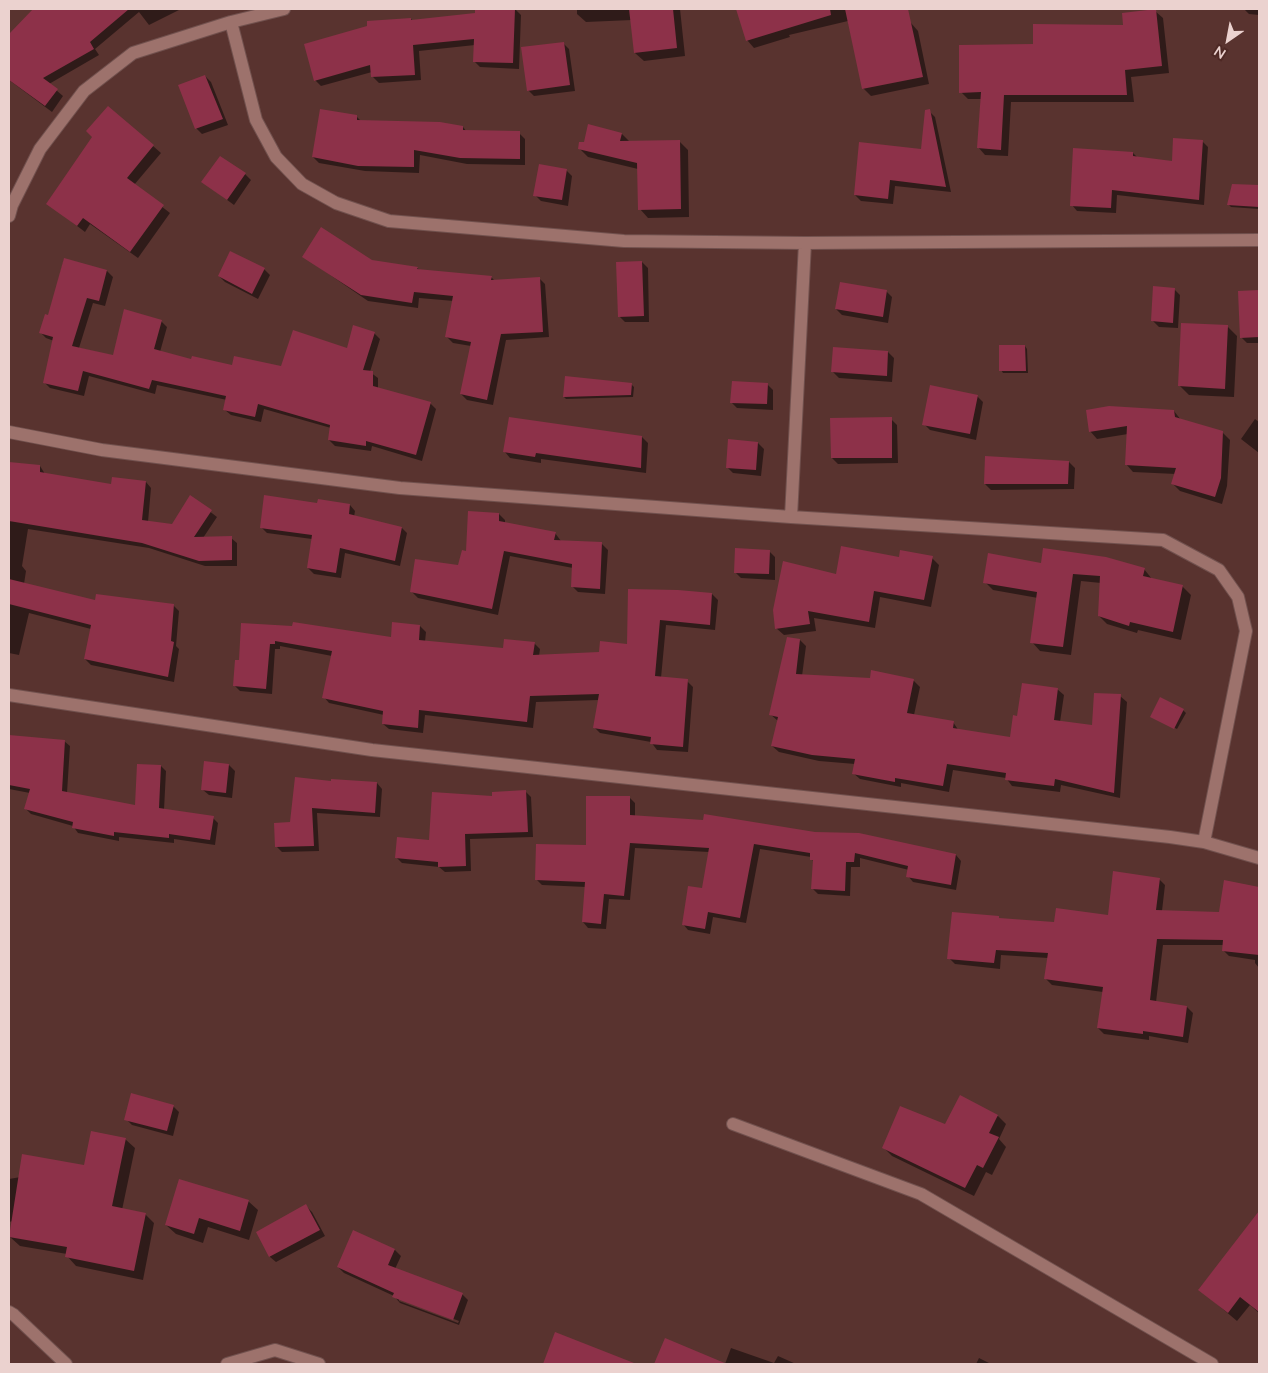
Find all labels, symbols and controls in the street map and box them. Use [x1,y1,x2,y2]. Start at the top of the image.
north arrow [1203,15,1253,65]
text: N [1210,42,1229,63]

